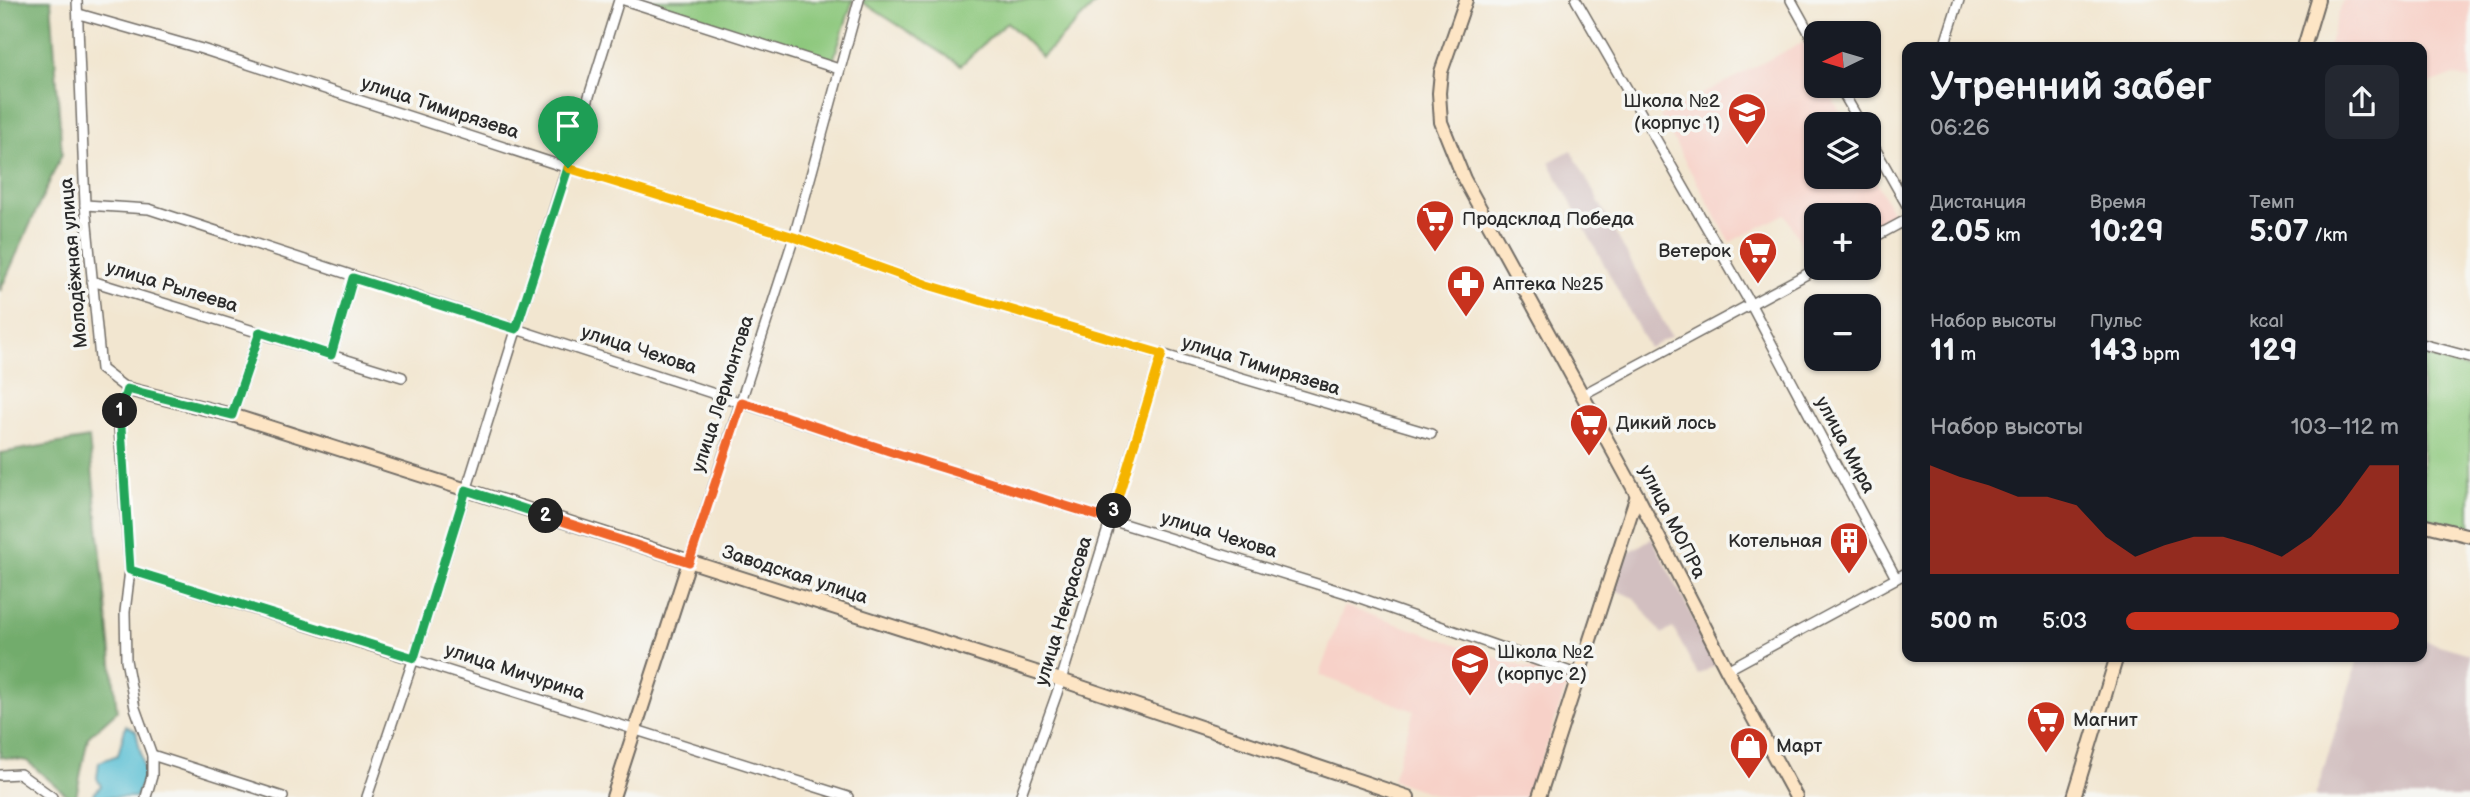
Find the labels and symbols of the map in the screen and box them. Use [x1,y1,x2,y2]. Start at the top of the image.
north arrow [1804,21,1881,98]
street label: улица Тимирязева [358,72,522,144]
place label: Школа №2 (корпус 1) [1623,90,1721,135]
school or university icon: Школа №2 (корпус 1) [1726,91,1768,146]
pin [538,96,598,168]
street label: Молодёжная улица [55,177,93,349]
supermarket icon: Продсклад Победа [1414,198,1456,253]
place label: Продсклад Победа [1462,208,1634,231]
supermarket icon: Ветерок [1737,230,1779,285]
place label: Ветерок [1658,240,1731,263]
street label: улица Рылеева [103,256,241,318]
pharmacy icon: Аптека №25 [1445,263,1487,318]
place label: Аптека №25 [1492,273,1604,296]
street label: улица Лермонтова [687,313,759,475]
street label: улица Чехова [578,320,700,380]
street label: улица Тимирязева [1179,331,1343,401]
street label: улица Мира [1810,393,1880,497]
pin: 1 [102,394,138,428]
supermarket icon: Дикий лось [1568,402,1610,457]
place label: Дикий лось [1616,412,1717,435]
street label: улица МОПРа [1633,461,1711,583]
pin: 3 [1096,494,1132,528]
pin: 2 [528,498,564,534]
street label: улица Чехова [1158,506,1280,564]
building icon: Котельная [1828,520,1870,575]
place label: Котельная [1728,530,1822,553]
street label: улица Некрасова [1030,534,1098,688]
street label: Заводская улица [719,541,871,609]
street label: улица Мичурина [442,638,588,706]
place label: Школа №2 (корпус 2) [1497,641,1594,686]
school or university icon: Школа №2 (корпус 2) [1449,642,1491,697]
supermarket icon: Магнит [2025,699,2067,754]
place label: Магнит [2073,709,2138,732]
shop icon: Март [1728,725,1770,780]
place label: Март [1776,735,1822,758]

